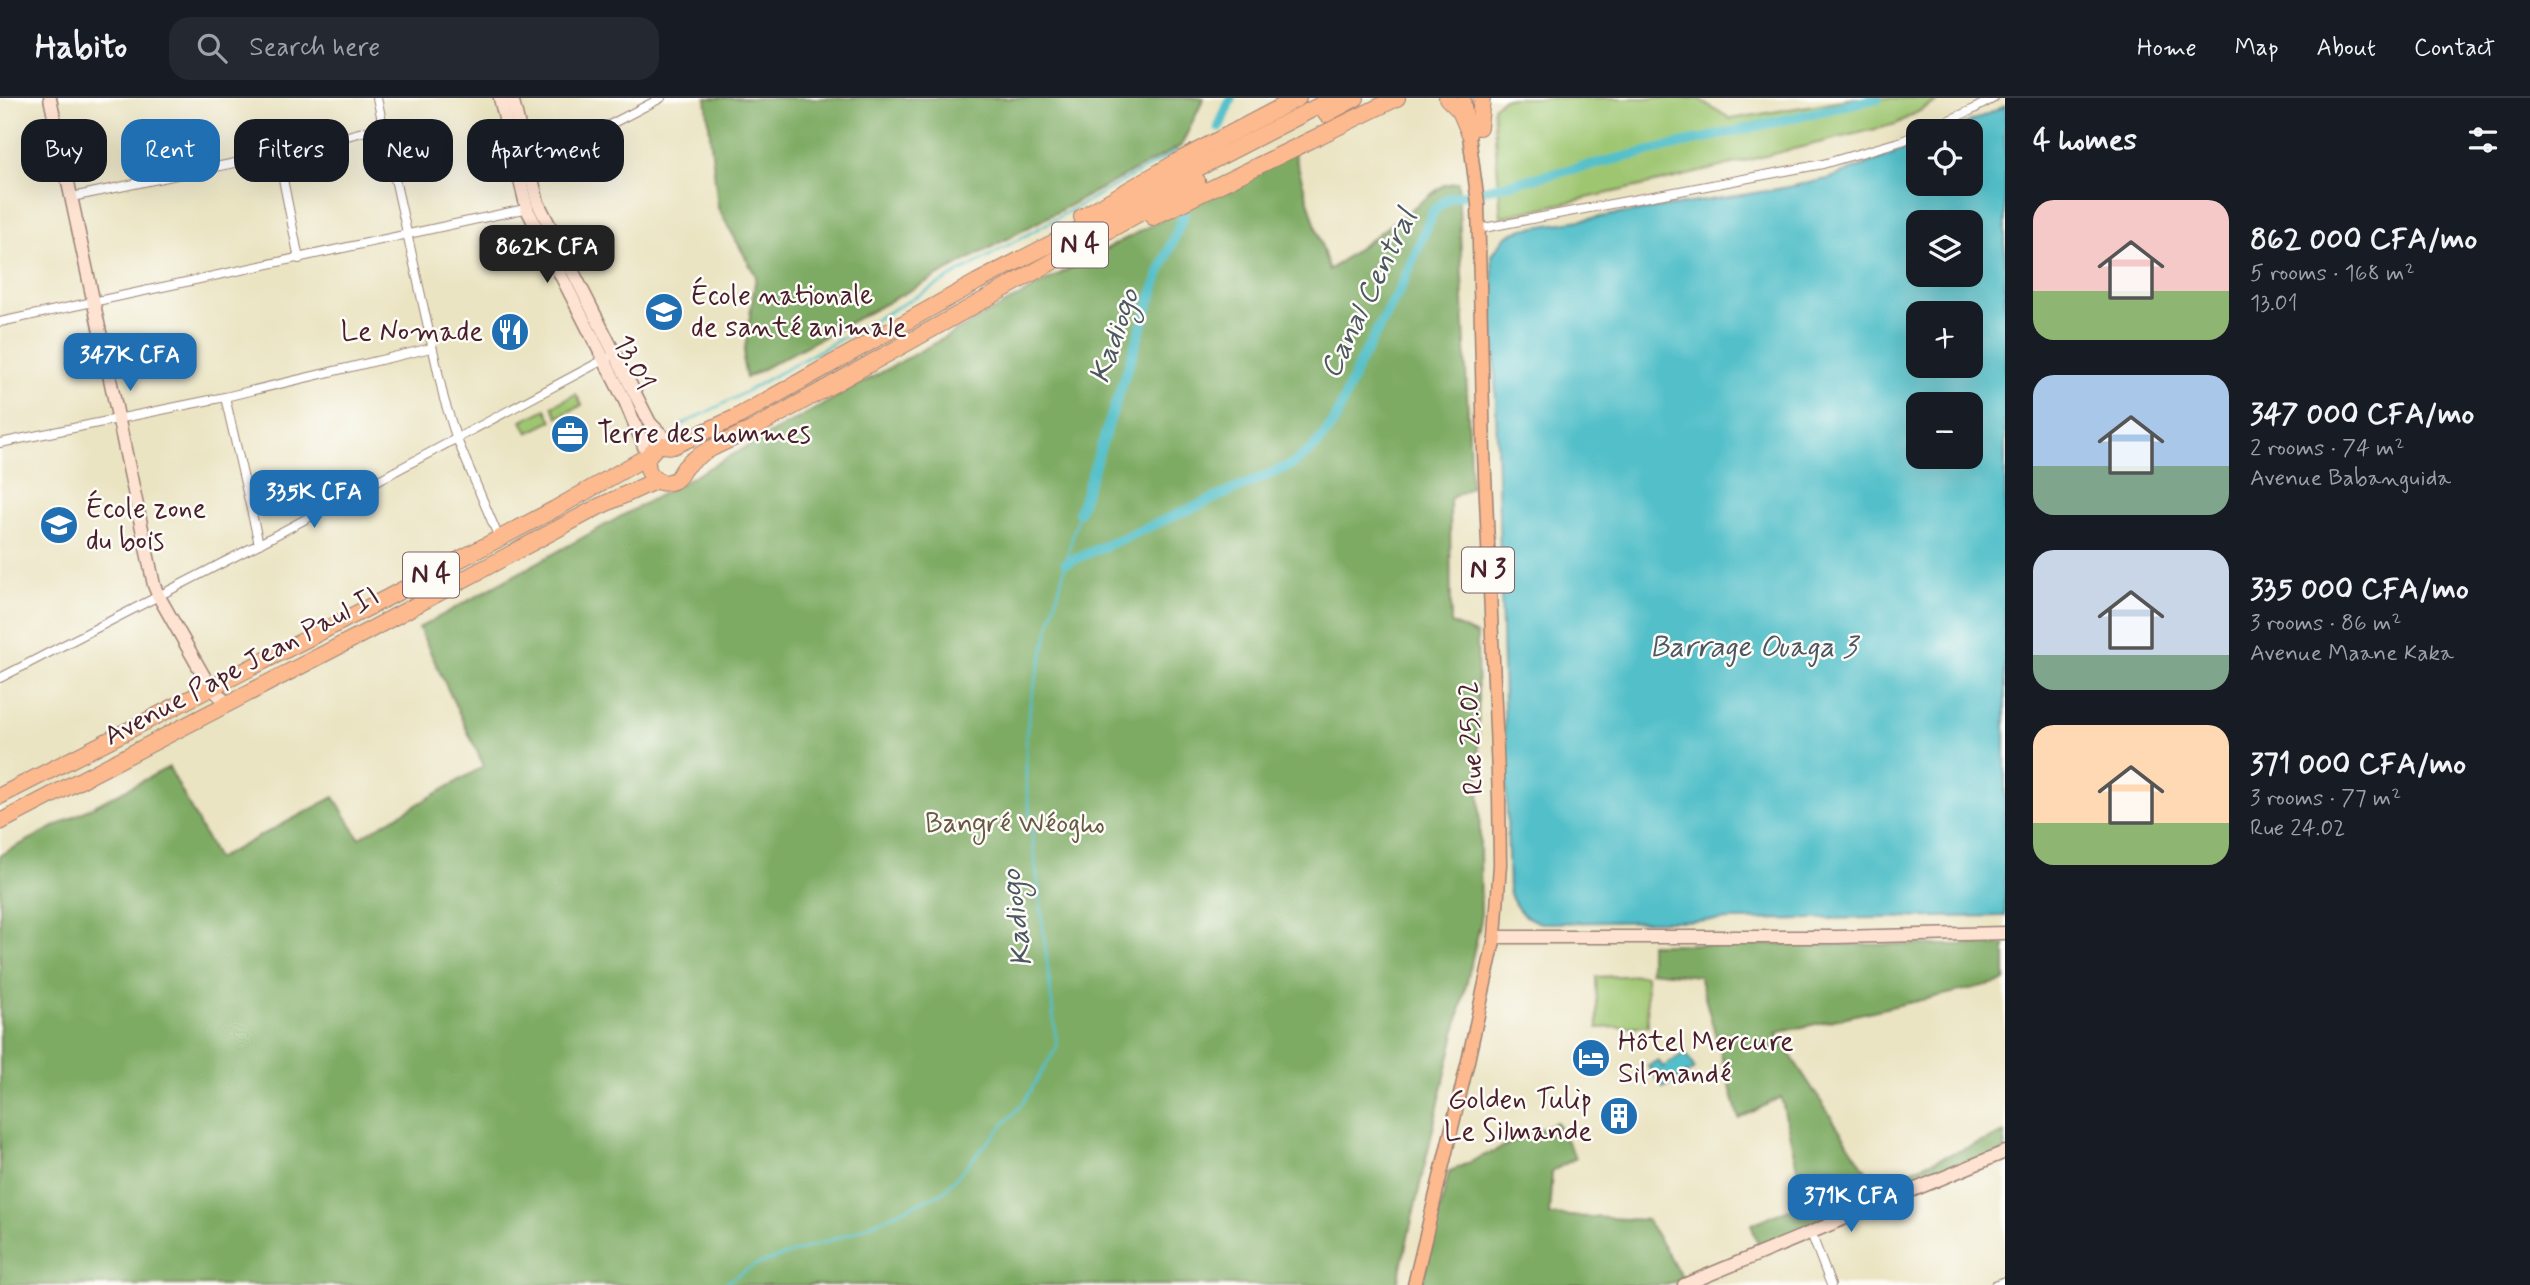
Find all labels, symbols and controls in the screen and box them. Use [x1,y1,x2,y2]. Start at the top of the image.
search box [169,17,659,80]
text: Habito [35,26,127,70]
icon: search [193,29,231,67]
text: Search here [249,31,380,65]
text: Home [2137,33,2197,64]
text: Map [2235,33,2279,64]
text: About [2317,33,2376,64]
text: Contact [2414,33,2495,64]
chip: Buy [21,119,107,182]
chip: Rent [121,119,220,182]
chip: Filters [234,119,349,182]
chip: New [363,119,453,182]
chip: Apartment [467,119,624,182]
map controls [1906,119,1983,469]
button: locate [1906,119,1983,196]
text: 4 homes [2033,121,2137,160]
icon: filters [2464,121,2502,159]
water label: Canal Central [1311,201,1428,385]
button: layers [1906,210,1983,287]
text: 862 000 CFA/mo [2250,220,2477,259]
road number: N 4 [1052,222,1108,268]
pin: 862K CFA [475,226,619,285]
icon: home [2089,228,2173,312]
text: 862K CFA [496,233,598,263]
text: 5 rooms · 168 m² [2250,259,2415,289]
place label: École nationale de santé animale [691,276,907,347]
water label: Kadiogo [1081,282,1153,390]
text: 13.01 [2250,289,2298,319]
school or university icon: École nationale de santé animale [643,291,685,333]
button: + [1906,301,1983,378]
restaurant icon: Le Nomade [489,311,531,353]
place label: Le Nomade [341,314,483,351]
street label: 13.01 [603,329,663,397]
pin: 347K CFA [58,334,202,393]
text: 347K CFA [80,341,180,371]
button: − [1906,392,1983,469]
text: 347 000 CFA/mo [2250,395,2474,434]
icon: home [2089,403,2173,487]
office icon: Terre des hommes [549,413,591,455]
place label: Terre des hommes [597,416,811,453]
text: 2 rooms · 74 m² [2250,434,2405,464]
text: Avenue Babanguida [2250,464,2451,494]
pin: 335K CFA [242,470,386,530]
text: 335K CFA [266,478,362,508]
place label: École zone du bois [86,489,206,560]
school or university icon: École zone du bois [38,504,80,546]
road number: N 3 [1462,548,1514,592]
road number: N 4 [403,552,459,597]
text: 335 000 CFA/mo [2250,570,2469,609]
icon: home [2089,578,2173,662]
street label: Avenue Pape Jean Paul II [98,579,386,755]
text: 3 rooms · 86 m² [2250,609,2401,639]
water label: Barrage Ouaga 3 [1650,628,1861,668]
text: Avenue Maane Kaka [2250,639,2454,669]
street label: Rue 25.02 [1451,680,1493,796]
text: 371 000 CFA/mo [2250,745,2466,784]
icon: home [2089,753,2173,837]
text: 3 rooms · 77 m² [2250,784,2401,814]
park label: Bangré Wéogho [925,806,1105,845]
text: Rue 24.02 [2250,814,2345,844]
water label: Kadiogo [992,866,1045,969]
place label: Hôtel Mercure Silmandé [1618,1024,1794,1093]
hotel icon: Hôtel Mercure Silmandé [1570,1037,1612,1079]
place label: Golden Tulip Le Silmande [1444,1082,1592,1151]
building icon: Golden Tulip Le Silmande [1598,1095,1640,1137]
pin: 371K CFA [1779,1174,1923,1234]
text: 371K CFA [1804,1182,1898,1212]

